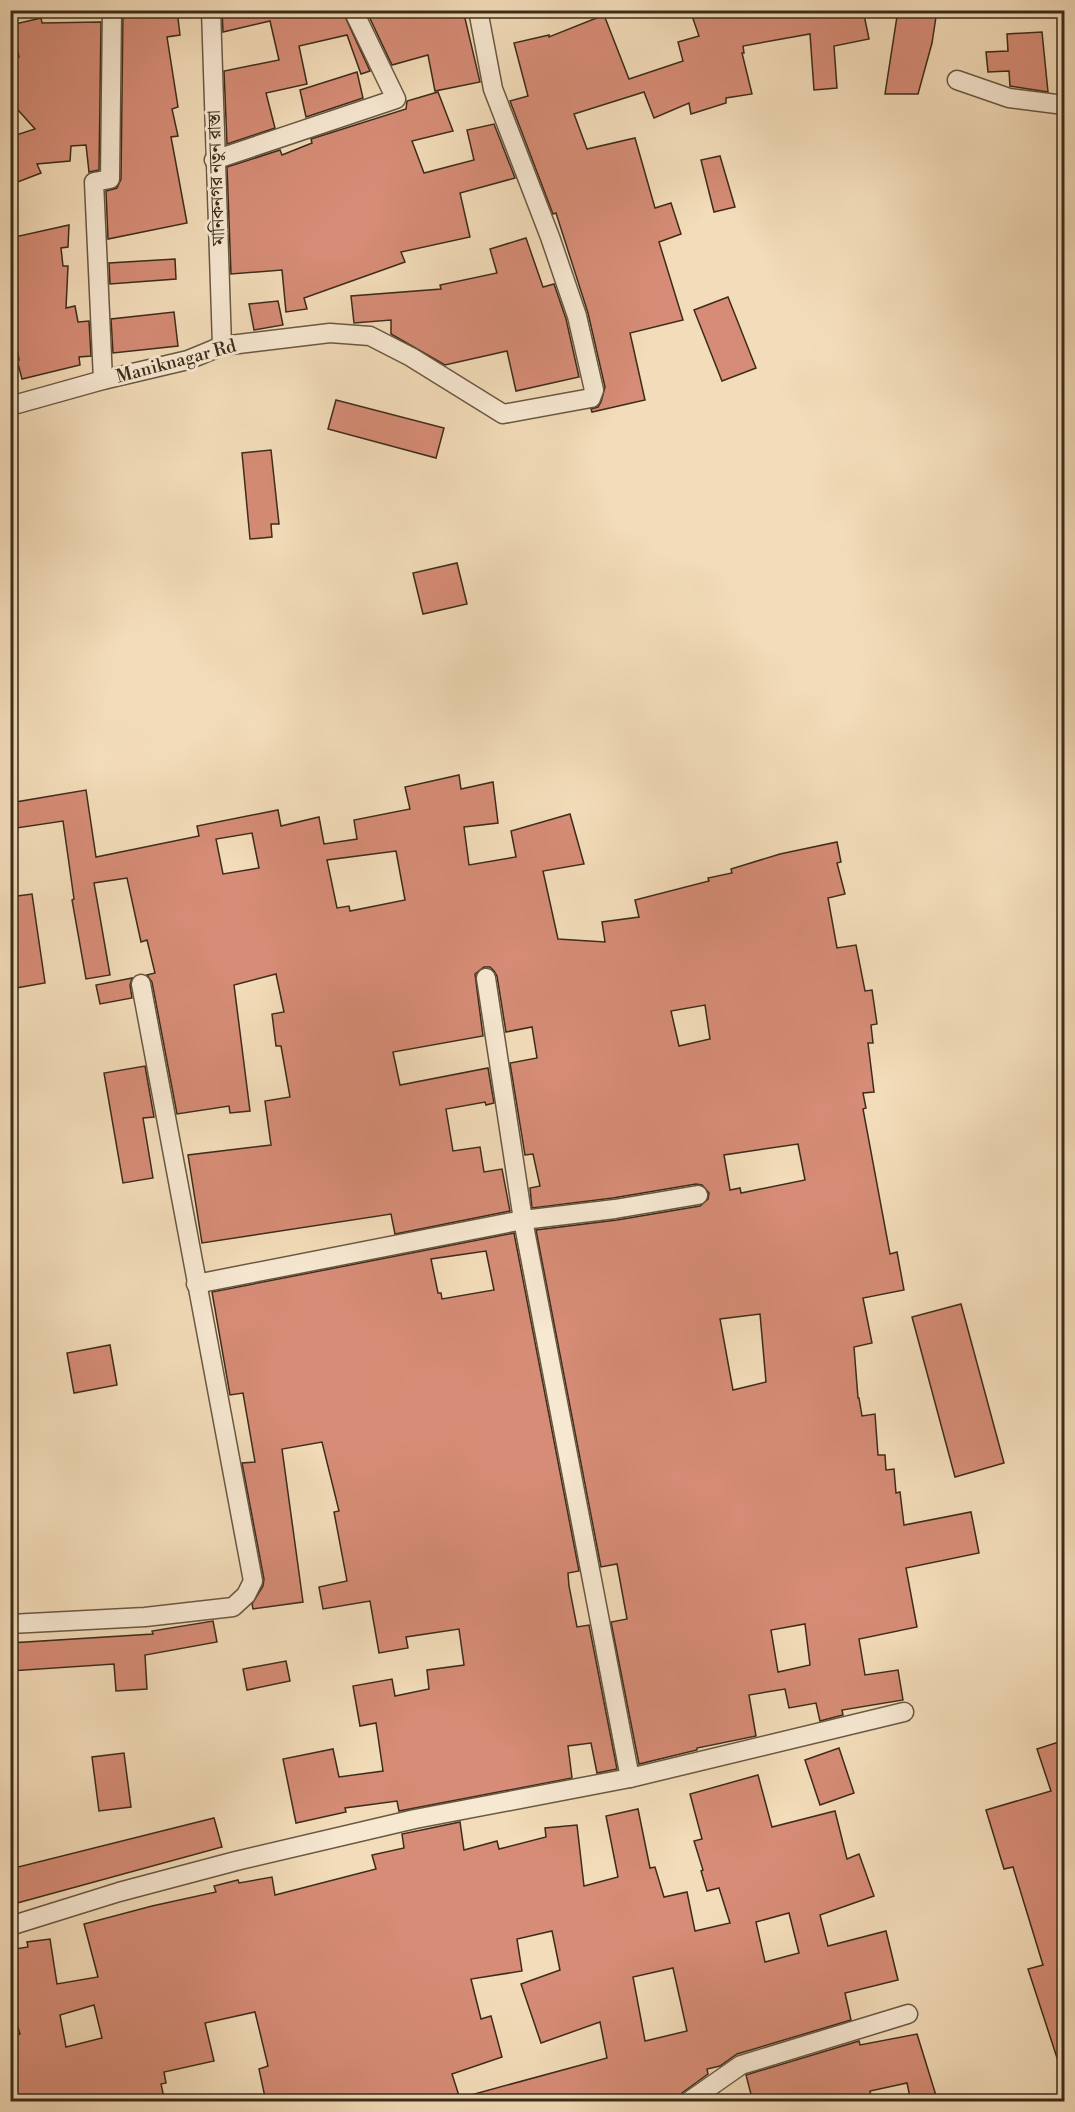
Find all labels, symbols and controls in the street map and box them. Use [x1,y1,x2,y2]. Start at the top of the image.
street label: মানিকনগর নতুন রাস্তা [203,110,230,247]
street label: Maniknagar Rd [114,334,239,389]

